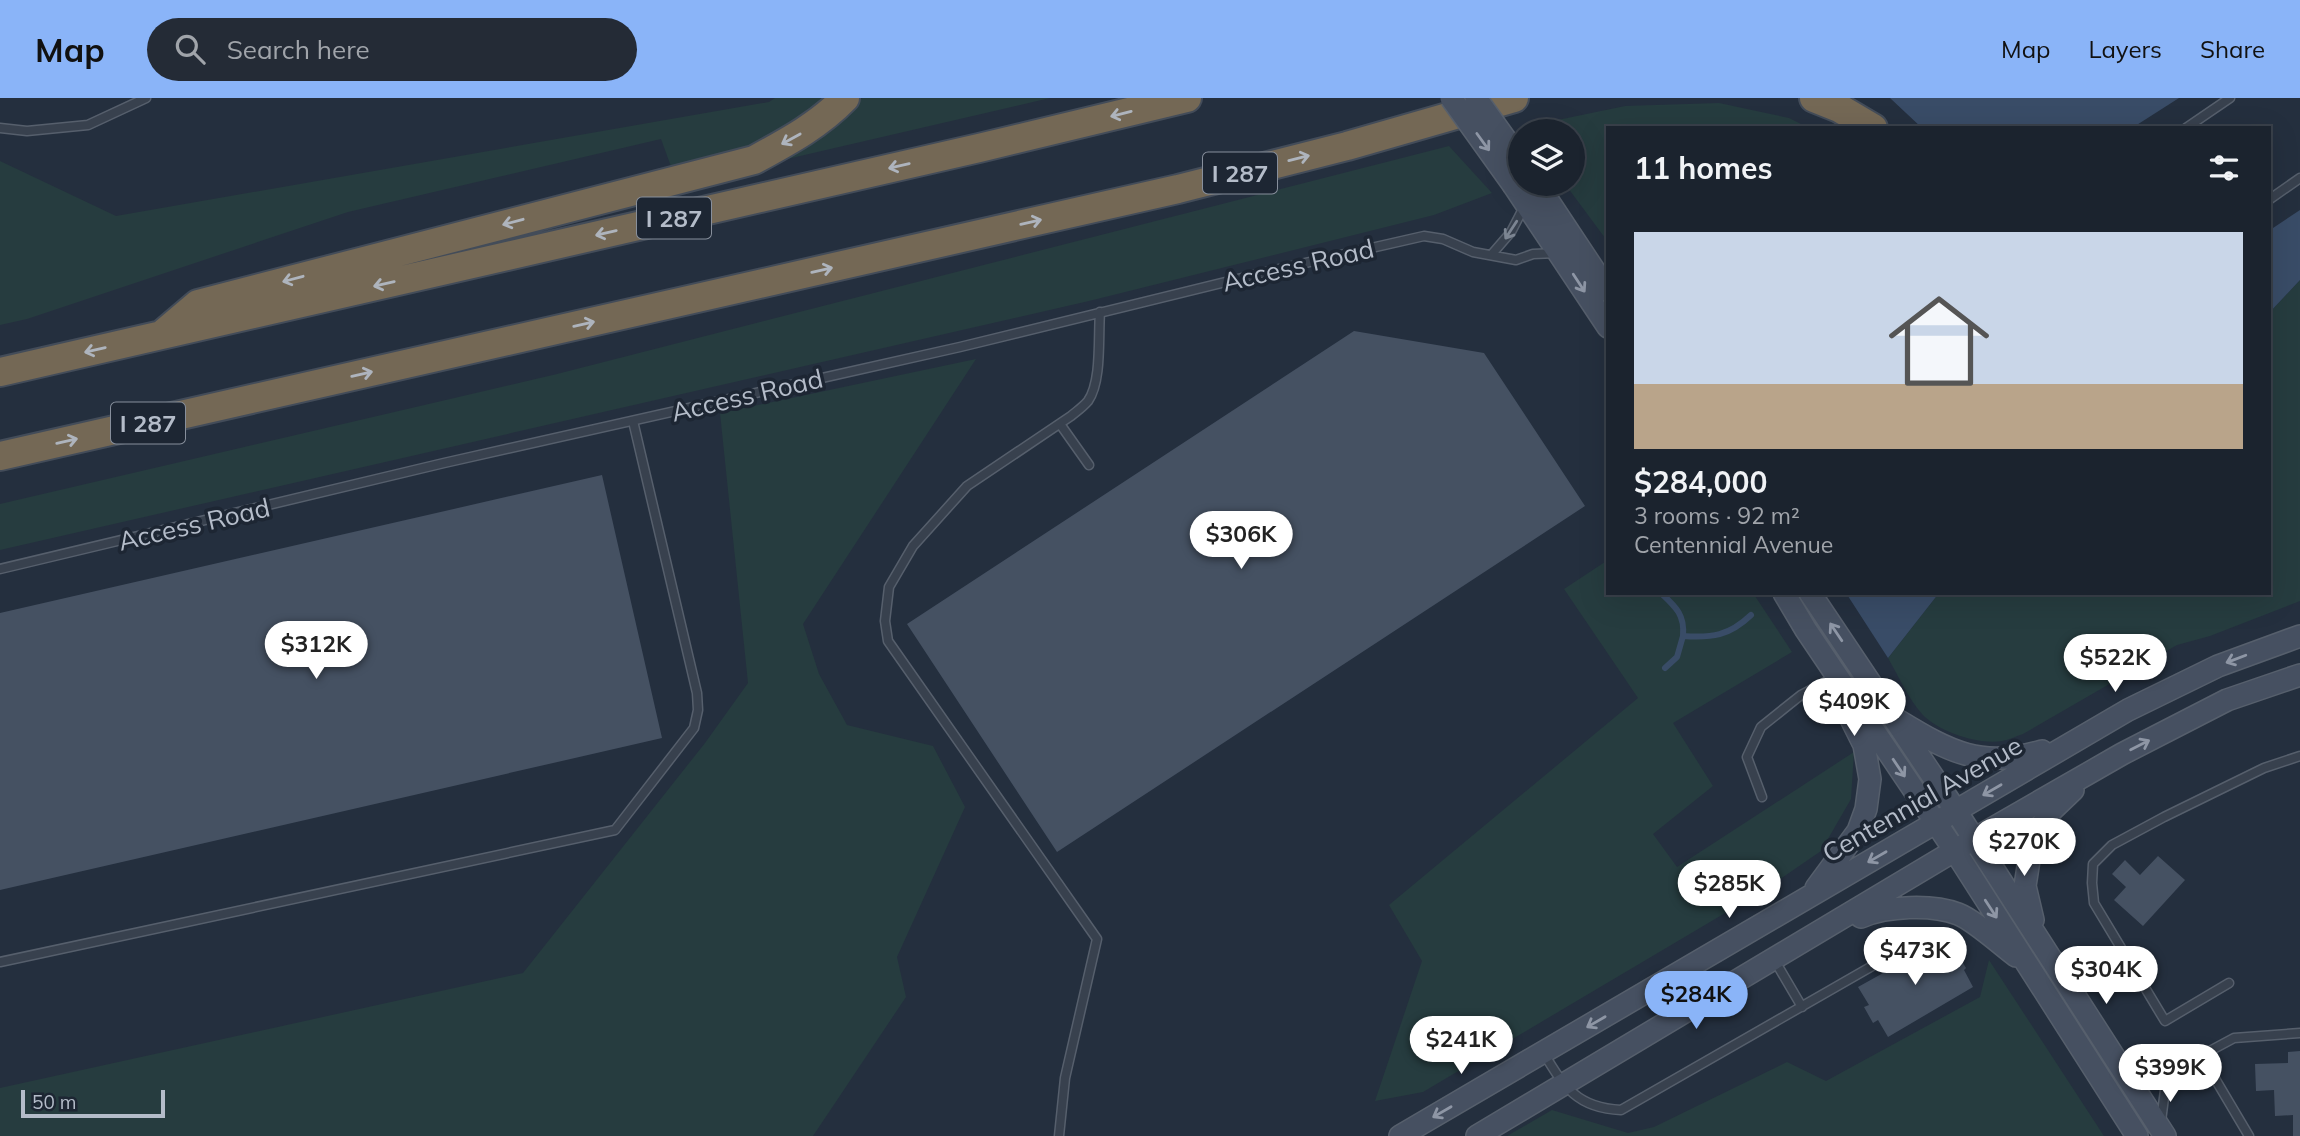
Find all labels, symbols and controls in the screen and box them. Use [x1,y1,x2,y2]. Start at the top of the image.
search box [147,18,637,81]
text: Map [35,29,105,70]
icon: search [171,30,209,68]
text: Search here [227,33,370,66]
text: Map [2001,34,2050,64]
text: Layers [2088,34,2162,64]
text: Share [2200,34,2265,64]
one-way arrow [1110,108,1133,121]
map controls [1508,119,1585,196]
button: layers [1508,119,1585,196]
one-way arrow [782,132,802,146]
one-way arrow [1476,132,1490,151]
text: 11 homes [1634,149,1773,187]
icon: filters [2205,149,2243,187]
one-way arrow [1288,151,1310,164]
road number: I 287 [1203,152,1277,194]
one-way arrow [888,160,911,174]
road number: I 287 [637,198,711,238]
one-way arrow [1019,215,1041,228]
one-way arrow [503,216,525,229]
one-way arrow [1503,219,1517,239]
one-way arrow [595,227,618,241]
street label: Access Road [1219,232,1377,298]
one-way arrow [810,263,833,276]
one-way arrow [282,273,305,286]
one-way arrow [1573,273,1587,293]
one-way arrow [373,278,396,291]
icon: home [1876,278,2002,404]
one-way arrow [572,317,595,330]
one-way arrow [84,344,107,357]
street label: Access Road [668,362,826,428]
one-way arrow [351,367,373,380]
road number: I 287 [111,402,185,444]
one-way arrow [55,434,77,447]
text: $284,000 [1634,463,1767,501]
street label: Access Road [115,491,273,557]
text: 3 rooms · 92 m² [1634,501,1800,530]
pin: $306K [1192,512,1290,571]
text: $306K [1206,519,1276,548]
text: Centennial Avenue [1634,530,1833,559]
pin: $312K [267,622,365,681]
one-way arrow [1829,623,1843,643]
text: $312K [281,629,351,658]
pin: $522K [2066,634,2164,694]
text: $522K [2080,642,2150,671]
one-way arrow [2225,654,2247,667]
pin: $409K [1805,678,1903,738]
text: $409K [1819,686,1889,715]
street label: Centennial Avenue [1816,728,2028,870]
one-way arrow [2129,737,2150,751]
one-way arrow [1892,758,1906,777]
one-way arrow [1983,783,2003,797]
pin: $270K [1975,818,2073,878]
text: $270K [1989,826,2059,855]
one-way arrow [1867,851,1887,865]
pin: $285K [1680,860,1778,920]
text: $285K [1694,868,1764,897]
one-way arrow [1984,899,1999,918]
pin: $473K [1866,928,1964,987]
text: $473K [1880,935,1950,964]
pin: $304K [2057,946,2155,1006]
text: $304K [2071,954,2141,983]
pin: $284K [1647,972,1745,1031]
text: $284K [1661,979,1731,1008]
one-way arrow [1586,1015,1606,1029]
pin: $241K [1412,1016,1510,1076]
text: $241K [1426,1024,1496,1053]
pin: $399K [2121,1044,2219,1104]
text: $399K [2135,1052,2205,1081]
scale bar [21,1087,164,1119]
text: 50 m [32,1090,76,1114]
one-way arrow [1432,1105,1452,1119]

